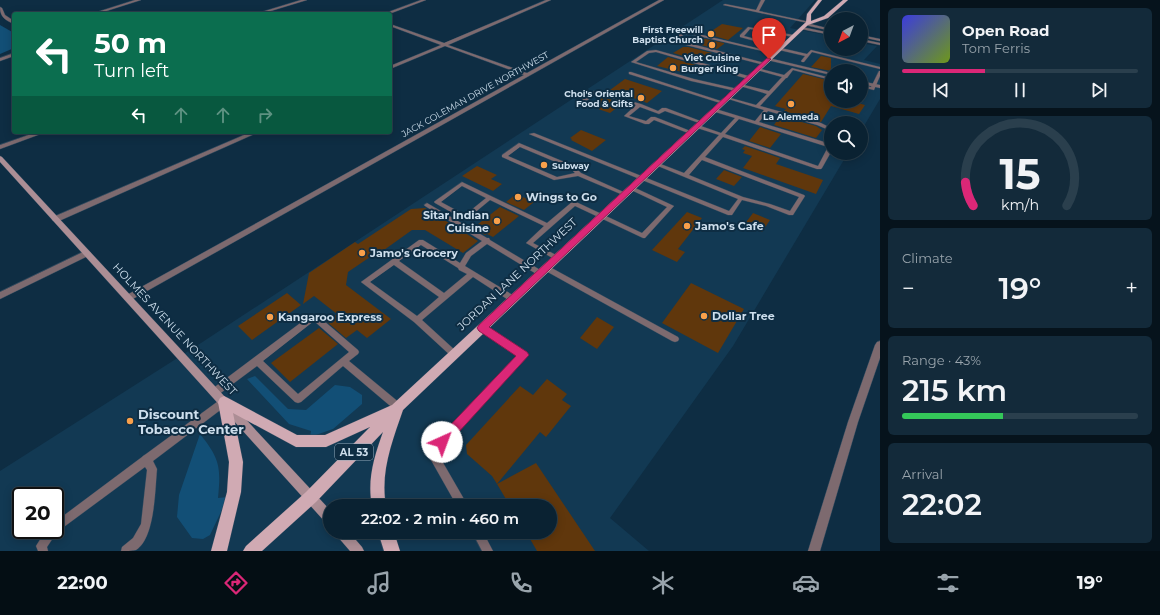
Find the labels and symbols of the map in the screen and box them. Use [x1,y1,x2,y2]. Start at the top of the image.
north arrow [824,12,868,56]
pin [752,18,786,59]
place label: First Freewill Baptist Church [632,24,703,45]
marker: First Freewill Baptist Church [706,29,716,39]
marker: Viet Cuisine [707,40,717,50]
street label: JACK COLEMAN DRIVE NORTHWEST [399,48,551,140]
place label: Viet Cuisine [683,52,740,63]
marker: Burger King [668,63,678,73]
place label: Burger King [681,63,738,74]
place label: Choi's Oriental Food & Gifts [564,88,633,109]
marker: Choi's Oriental Food & Gifts [636,93,646,103]
marker: La Alemeda [786,99,796,109]
place label: La Alemeda [763,111,819,122]
marker: Subway [539,160,549,170]
place label: Subway [552,160,590,171]
place label: Wings to Go [526,190,597,204]
marker: Wings to Go [513,192,523,202]
place label: Sitar Indian Cuisine [423,208,489,235]
street label: JORDAN LANE NORTHWEST [454,214,580,334]
marker: Sitar Indian Cuisine [492,216,502,226]
place label: Jamo's Cafe [694,219,764,233]
marker: Jamo's Cafe [682,221,692,231]
place label: Jamo's Grocery [369,246,458,260]
marker: Jamo's Grocery [357,248,367,258]
street label: HOLMES AVENUE NORTHWEST [110,260,241,399]
place label: Dollar Tree [712,309,775,323]
place label: Kangaroo Express [278,310,382,324]
marker: Dollar Tree [699,311,709,321]
marker: Kangaroo Express [265,312,275,322]
place label: Discount Tobacco Center [138,406,244,437]
marker: Discount Tobacco Center [125,416,135,426]
position arrow [421,421,463,463]
road number: AL 53 [335,444,373,460]
speed limit sign: 20 [12,487,64,539]

